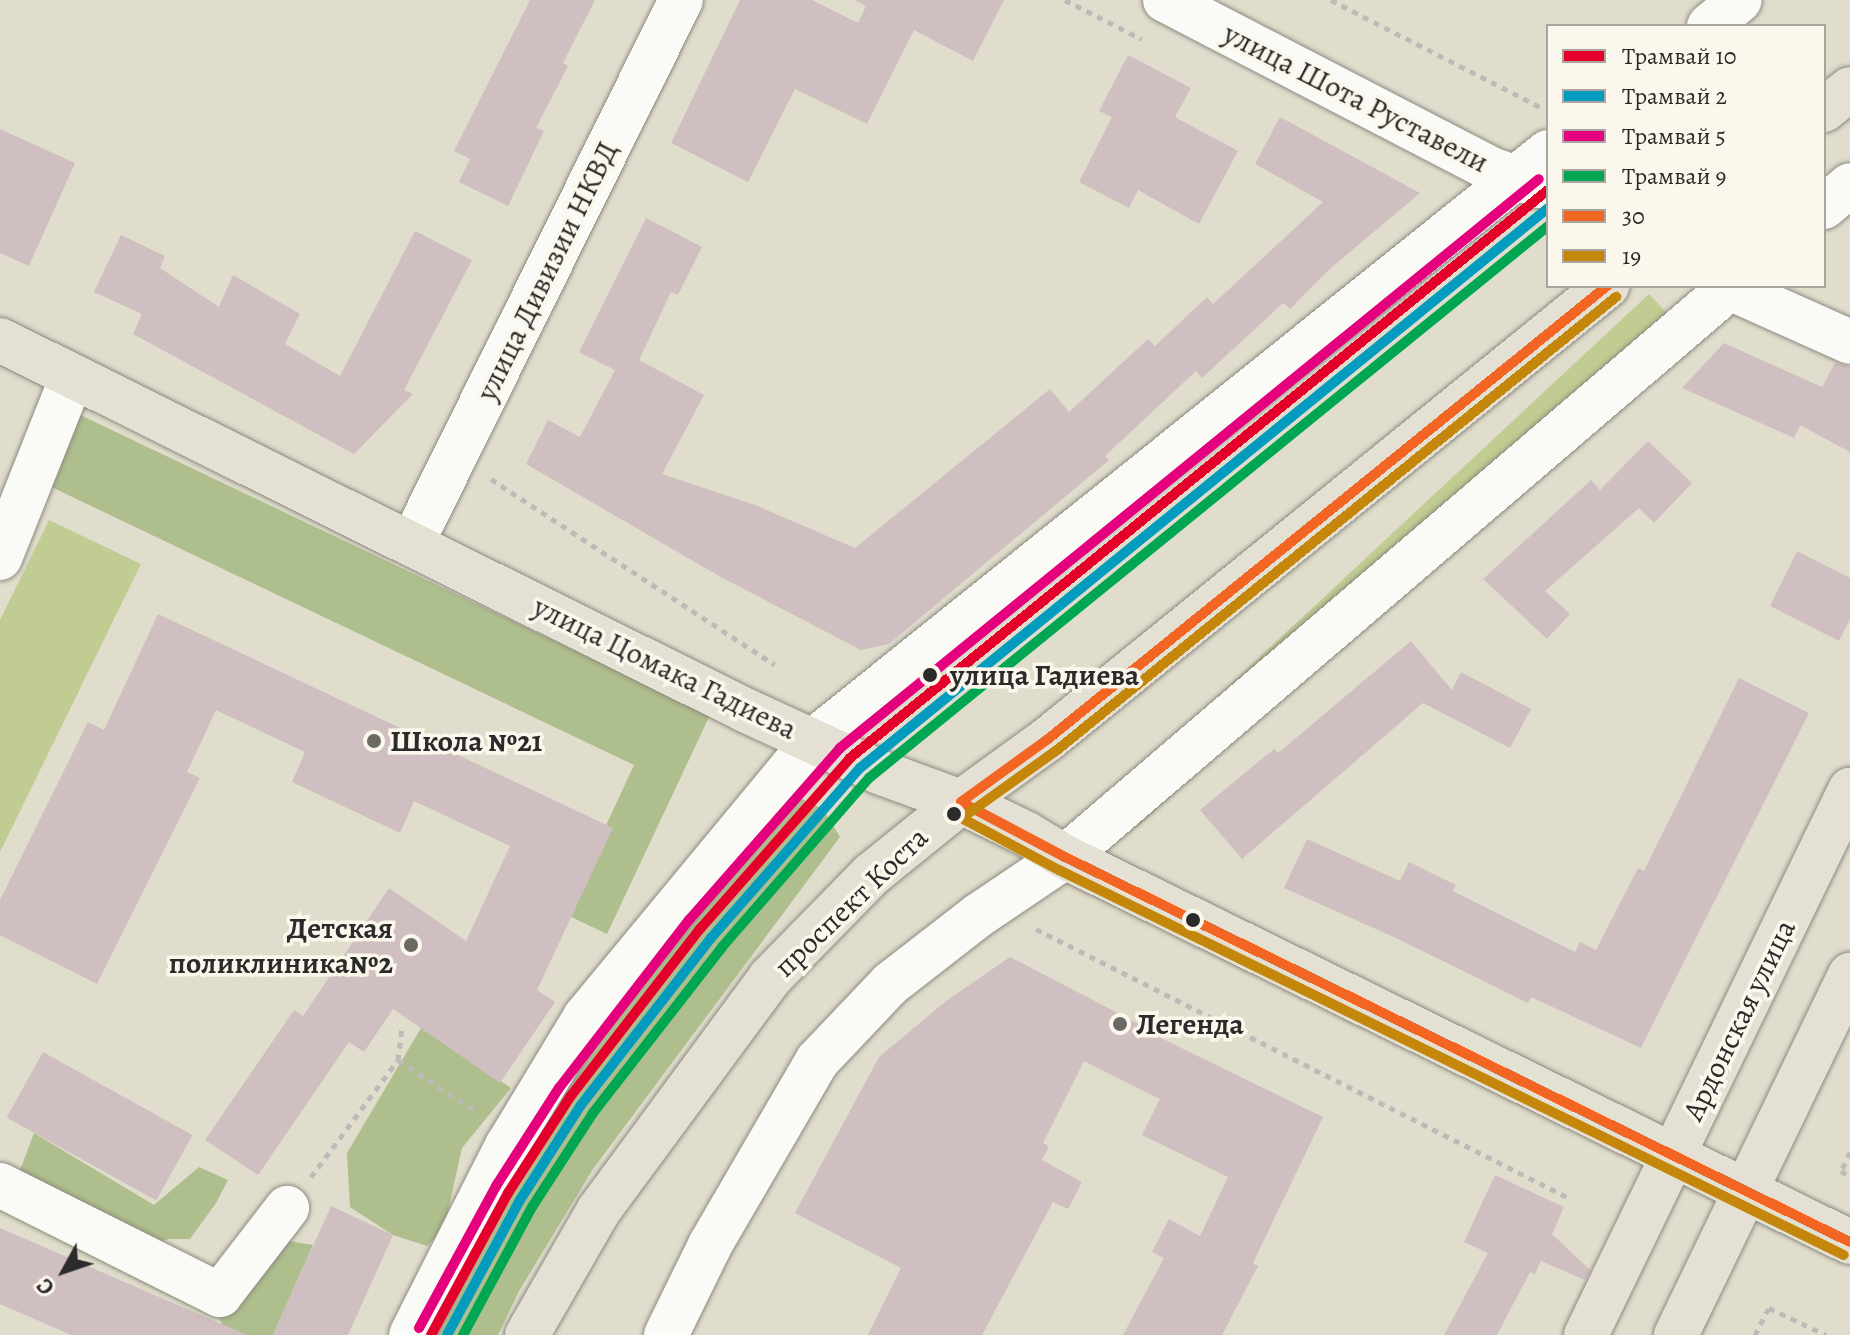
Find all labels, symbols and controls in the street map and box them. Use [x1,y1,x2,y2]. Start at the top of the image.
street label: улица Шота Руставели [1217,16,1495,180]
legend [1546,24,1826,288]
text: Трамвай 10 [1622,40,1736,72]
text: Трамвай 2 [1622,80,1727,112]
text: Трамвай 5 [1622,120,1726,152]
street label: улица Дивизии НКВД [469,136,625,406]
text: Трамвай 9 [1622,160,1726,192]
text: 30 [1622,200,1645,232]
text: 19 [1622,240,1641,272]
street label: улица Цомака Гадиева [527,589,803,747]
place label: улица Гадиева [950,657,1139,693]
marker: улица Гадиева [917,662,943,688]
place label: Школа №21 [390,723,542,759]
marker: Школа №21 [365,732,383,750]
unlabelled marker [946,806,962,822]
street label: проспект Коста [767,820,935,984]
place label: Детская поликлиника№2 [169,910,393,980]
unlabelled marker [1185,912,1201,928]
street label: Ардонская улица [1675,914,1803,1126]
marker: Детская поликлиника№2 [400,934,422,956]
place label: Легенда [1136,1006,1244,1042]
marker: Легенда [1111,1015,1129,1033]
north arrow [24,1231,104,1311]
text: С [30,1272,61,1301]

